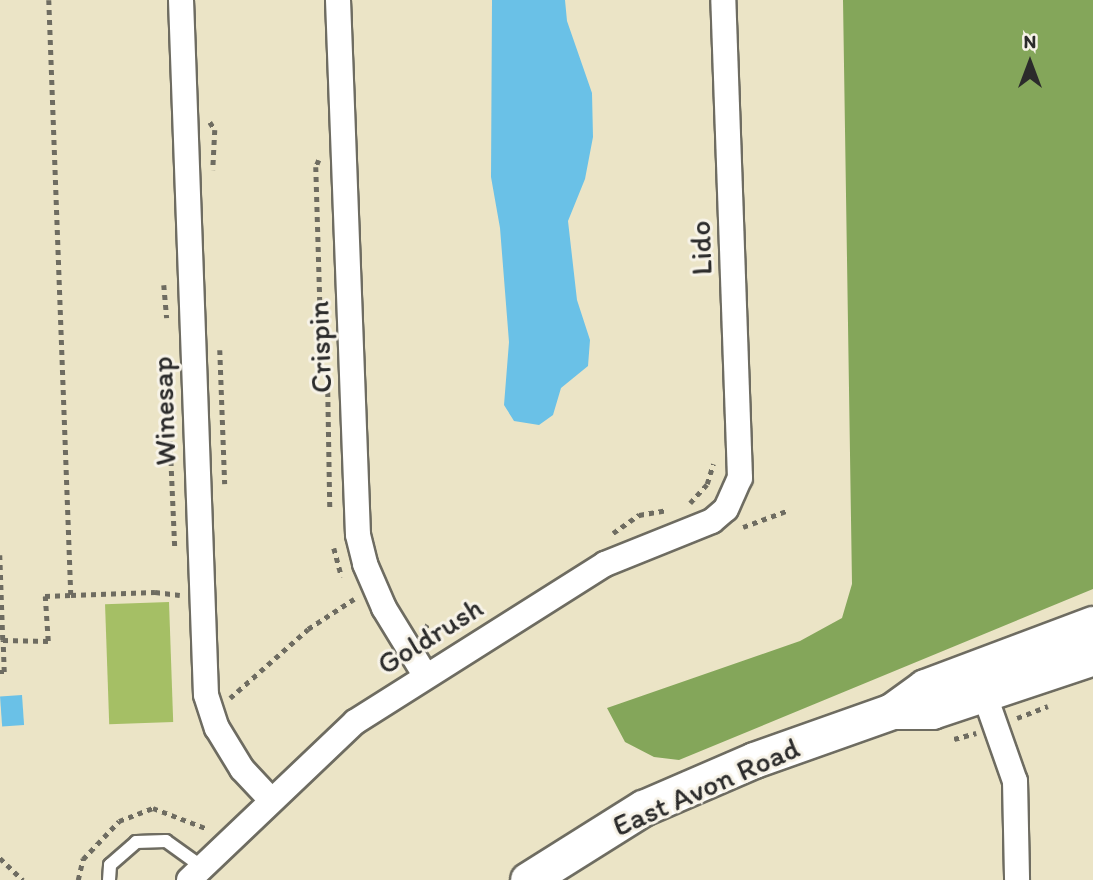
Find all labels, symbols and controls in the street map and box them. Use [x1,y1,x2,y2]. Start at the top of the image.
north arrow [995,28,1065,98]
text: N [1024,30,1036,53]
street label: Lido [682,220,720,276]
street label: Crispin [300,300,340,394]
street label: Winesap [144,356,184,466]
street label: Goldrush [371,590,489,682]
street label: East Avon Road [608,730,804,844]

